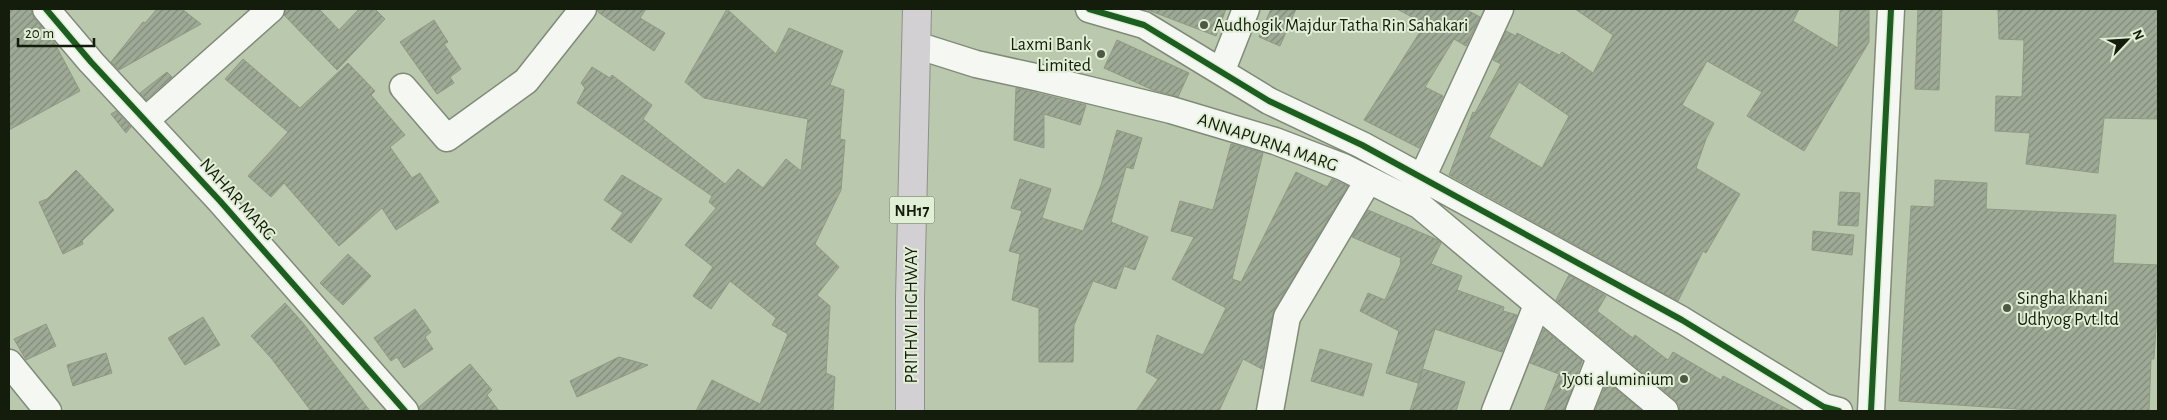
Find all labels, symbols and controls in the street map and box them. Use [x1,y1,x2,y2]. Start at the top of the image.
scale bar [18,15,94,47]
north arrow [2102,15,2152,65]
place label: Audhogik Majdur Tatha Rin Sahakari [1214,17,1468,35]
marker: Audhogik Majdur Tatha Rin Sahakari [1198,19,1210,31]
text: 20 m [25,26,54,41]
text: N [2129,28,2146,42]
place label: Laxmi Bank Limited [1010,36,1092,75]
marker: Laxmi Bank Limited [1095,48,1107,60]
street label: ANNAPURNA MARG [1195,111,1340,175]
street label: NAHAR MARG [196,155,279,244]
road number: NH17 [890,196,934,224]
street label: PRITHVI HIGHWAY [903,246,921,384]
place label: Singha khani Udhyog Pvt.ltd [2017,290,2119,329]
marker: Singha khani Udhyog Pvt.ltd [2001,302,2013,314]
place label: Jyoti aluminium [1562,371,1674,389]
marker: Jyoti aluminium [1678,373,1690,385]

